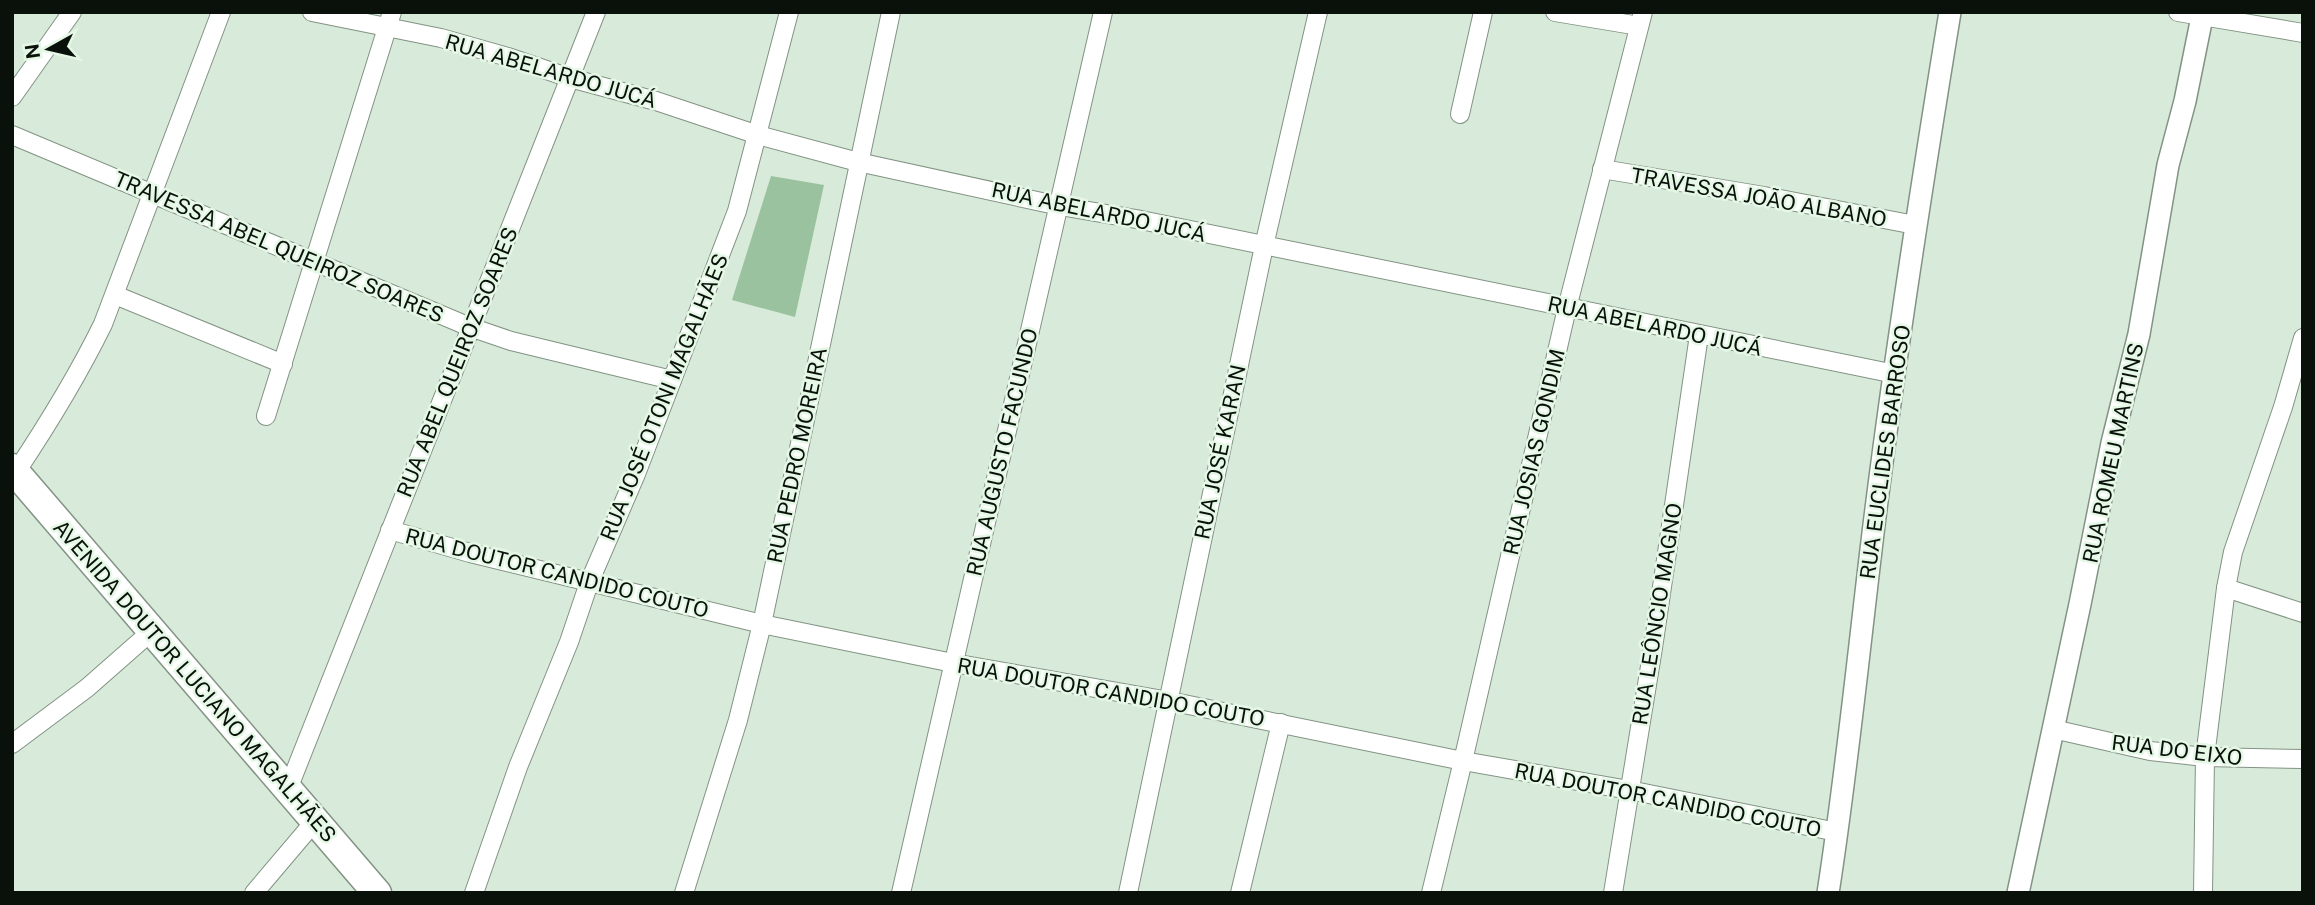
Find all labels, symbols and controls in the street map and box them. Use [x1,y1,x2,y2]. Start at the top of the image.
north arrow [14,14,84,84]
street label: RUA ABELARDO JUCÁ [442,29,660,113]
text: N [20,42,44,60]
street label: TRAVESSA JOÃO ALBANO [1629,162,1889,232]
street label: TRAVESSA ABEL QUEIROZ SOARES [111,166,447,328]
street label: RUA ABELARDO JUCÁ [989,177,1209,247]
street label: RUA ABEL QUEIROZ SOARES [391,223,523,501]
street label: RUA JOSÉ OTONI MAGALHÃES [595,250,733,544]
street label: RUA ABELARDO JUCÁ [1545,291,1765,361]
street label: RUA EUCLIDES BARROSO [1855,323,1915,581]
street label: RUA AUGUSTO FACUNDO [961,326,1043,578]
street label: RUA ROMEU MARTINS [2077,341,2149,565]
street label: RUA PEDRO MOREIRA [762,345,832,565]
street label: RUA JOSIAS GONDIM [1498,347,1570,557]
street label: RUA JOSÉ KARAN [1189,362,1251,542]
street label: RUA LEÔNCIO MAGNO [1627,501,1687,727]
street label: AVENIDA DOUTOR LUCIANO MAGALHÃES [48,515,342,847]
street label: RUA DOUTOR CANDIDO COUTO [403,523,711,623]
street label: RUA DOUTOR CANDIDO COUTO [955,653,1267,731]
street label: RUA DO EIXO [2110,730,2244,770]
street label: RUA DOUTOR CANDIDO COUTO [1513,758,1823,842]

